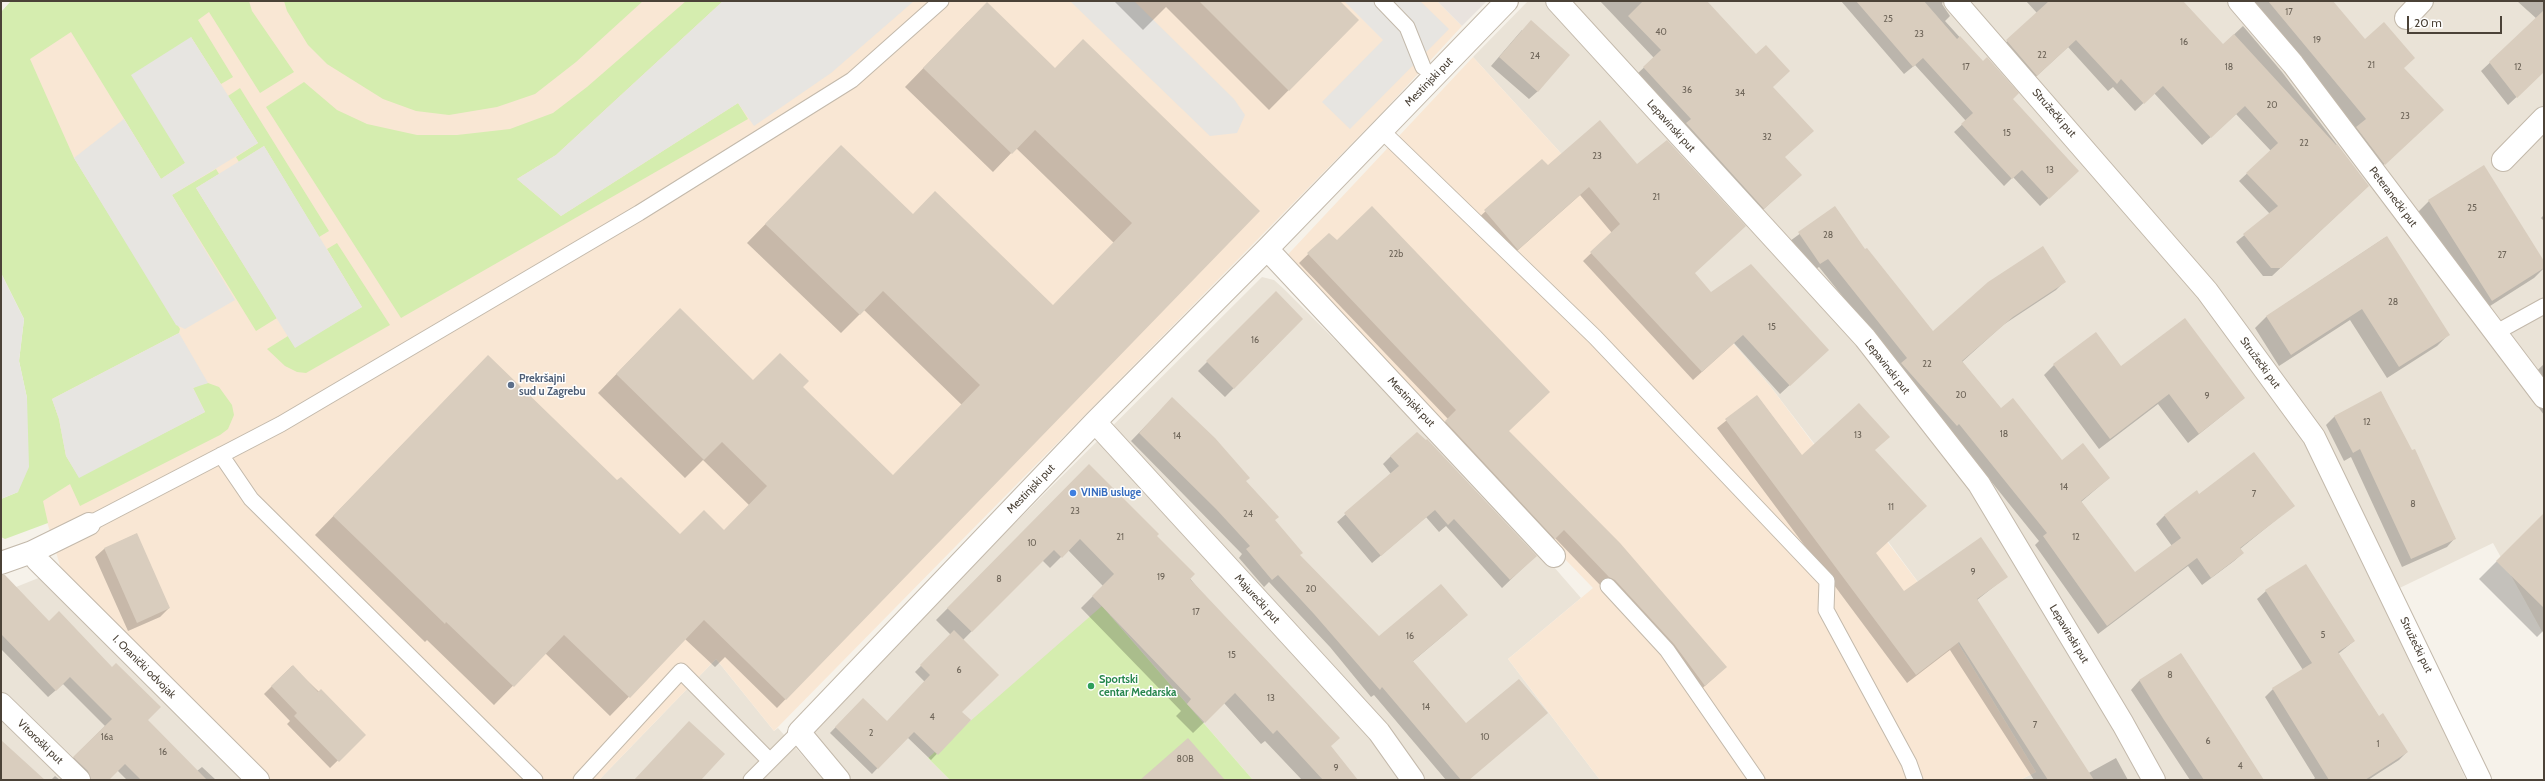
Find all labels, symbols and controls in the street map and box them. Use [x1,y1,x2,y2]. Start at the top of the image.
house number: 17 [2285,7,2293,17]
scale bar [2409,8,2504,34]
house number: 25 [1883,14,1893,24]
text: 20 m [2414,15,2442,30]
house number: 40 [1655,27,1667,37]
house number: 23 [1914,29,1924,39]
house number: 19 [2313,35,2321,45]
house number: 16 [2180,37,2188,47]
house number: 22 [2037,50,2047,60]
house number: 24 [1530,51,1540,61]
street label: Mestinjski put [1402,55,1456,109]
house number: 21 [2367,60,2375,70]
house number: 17 [1962,62,1970,72]
house number: 18 [2225,62,2233,72]
house number: 12 [2514,62,2522,72]
house number: 36 [1682,85,1692,95]
street label: Stružečki put [2029,86,2079,140]
house number: 34 [1735,88,1745,98]
street label: Lepavinski put [1644,97,1698,155]
house number: 20 [2267,100,2277,110]
house number: 23 [2400,111,2410,121]
house number: 15 [2003,128,2011,138]
house number: 32 [1762,132,1772,142]
house number: 22 [2299,138,2309,148]
house number: 23 [1592,151,1602,161]
street label: Peteranečki put [2366,164,2420,230]
house number: 13 [2046,165,2054,175]
house number: 21 [1652,192,1660,202]
house number: 25 [2467,203,2477,213]
house number: 28 [1823,230,1833,240]
house number: 22b [1389,249,1403,259]
house number: 27 [2497,250,2507,260]
house number: 28 [2388,297,2398,307]
house number: 15 [1768,322,1776,332]
house number: 16 [1251,335,1259,345]
street label: Stružečki put [2237,335,2283,391]
street label: Lepavinski put [1861,337,1913,397]
house number: 22 [1922,359,1932,369]
place label: Prekršajni sud u Zagrebu [519,372,585,398]
street label: Mestinjski put [1385,374,1437,430]
marker: Prekršajni sud u Zagrebu [506,380,516,390]
house number: 20 [1956,390,1966,400]
house number: 9 [2204,391,2210,401]
house number: 12 [2363,417,2371,427]
house number: 18 [2000,429,2008,439]
house number: 13 [1854,430,1862,440]
house number: 14 [1173,431,1181,441]
street label: Mestinjski put [1004,462,1058,516]
house number: 14 [2060,482,2068,492]
place label: VINiB usluge [1081,486,1141,500]
marker: VINiB usluge [1068,488,1078,498]
house number: 7 [2252,489,2256,499]
house number: 8 [2410,499,2416,509]
house number: 11 [1888,502,1894,512]
house number: 23 [1070,506,1080,516]
house number: 24 [1243,509,1253,519]
house number: 21 [1116,532,1124,542]
house number: 12 [2072,532,2080,542]
house number: 10 [1027,538,1037,548]
house number: 9 [1970,567,1976,577]
house number: 19 [1157,572,1165,582]
street label: Majurečki put [1232,572,1282,626]
house number: 8 [996,574,1002,584]
house number: 20 [1306,584,1316,594]
street label: Lepavinski put [2046,602,2092,666]
house number: 17 [1192,607,1200,617]
street label: Stružečki put [2397,615,2435,675]
house number: 5 [2321,630,2325,640]
house number: 16 [1406,631,1414,641]
street label: I. Oranički odvojak [110,633,178,701]
house number: 15 [1228,650,1236,660]
house number: 6 [956,665,962,675]
house number: 8 [2167,670,2173,680]
place label: Sportski centar Medarska [1099,673,1176,699]
marker: Sportski centar Medarska [1086,681,1096,691]
house number: 13 [1267,693,1275,703]
house number: 14 [1422,702,1430,712]
house number: 4 [929,712,935,722]
street label: Vitoroški put [14,717,66,767]
house number: 7 [2033,720,2037,730]
house number: 2 [869,728,873,738]
house number: 16a [101,732,113,742]
house number: 10 [1480,732,1490,742]
house number: 6 [2205,736,2211,746]
house number: 1 [2377,739,2379,749]
house number: 16 [159,747,167,757]
house number: 80B [1176,754,1194,764]
house number: 4 [2237,761,2243,771]
house number: 9 [1333,763,1339,773]

